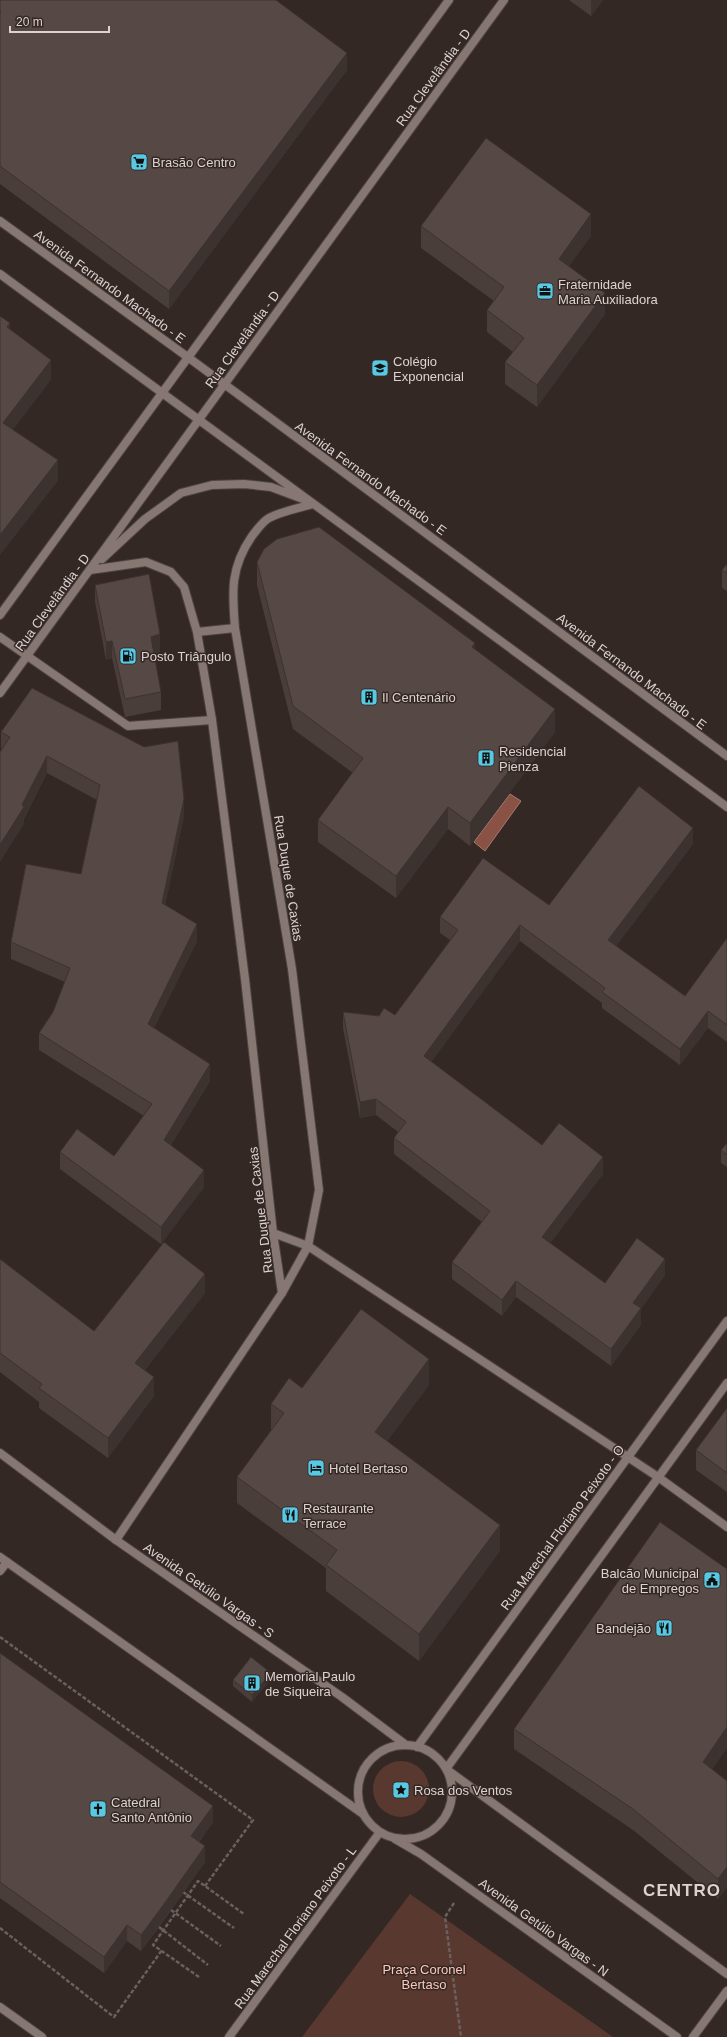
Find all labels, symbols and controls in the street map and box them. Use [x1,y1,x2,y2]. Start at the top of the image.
scale bar [10,8,109,34]
text: 20 m [16,15,43,29]
street label: Rua Clevelândia - D [393,26,474,129]
supermarket icon: Brasão Centro [129,152,149,172]
place label: Brasão Centro [152,155,236,170]
street label: Avenida Fernando Machado - E [31,226,189,347]
place label: Fraternidade Maria Auxiliadora [558,277,658,307]
office icon: Fraternidade Maria Auxiliadora [535,281,555,301]
street label: Rua Clevelândia - D [202,288,283,391]
place label: Colégio Exponencial [393,354,464,384]
school or university icon: Colégio Exponencial [370,358,390,378]
street label: Avenida Fernando Machado - E [292,418,450,539]
street label: Rua Clevelândia - D [12,551,93,654]
street label: Avenida Fernando Machado - E [554,610,710,733]
fuel station icon: Posto Triângulo [118,646,138,666]
place label: Posto Triângulo [141,649,231,664]
building icon: Il Centenário [359,687,379,707]
place label: Il Centenário [382,690,456,705]
place label: Residencial Pienza [499,744,566,774]
building icon: Residencial Pienza [476,748,496,768]
street label: Rua Duque de Caxias [271,814,306,943]
street label: Rua Duque de Caxias [245,1145,276,1274]
street label: Rua Marechal Floriano Peixoto - O [498,1442,627,1613]
hotel icon: Hotel Bertaso [306,1458,326,1478]
place label: Hotel Bertaso [329,1461,408,1476]
place label: Restaurante Terrace [303,1501,374,1531]
restaurant icon: Restaurante Terrace [280,1505,300,1525]
street label: Avenida Getúlio Vargas - S [141,1540,277,1641]
place label: Balcão Municipal de Empregos [601,1566,699,1596]
public building icon: Balcão Municipal de Empregos [702,1570,722,1590]
restaurant icon: Bandejão [654,1618,674,1638]
place label: Bandejão [596,1621,651,1636]
place label: Memorial Paulo de Siqueira [265,1669,355,1699]
building icon: Memorial Paulo de Siqueira [242,1673,262,1693]
place icon: Rosa dos Ventos [391,1780,411,1800]
place label: Rosa dos Ventos [414,1783,513,1798]
place label: Catedral Santo Antônio [111,1795,192,1825]
church icon: Catedral Santo Antônio [88,1799,108,1819]
street label: Rua Marechal Floriano Peixoto - L [231,1843,359,2011]
street label: Avenida Getúlio Vargas - N [476,1875,611,1979]
district label: CENTRO [643,1881,721,1900]
park label: Praça Coronel Bertaso [382,1962,466,1992]

